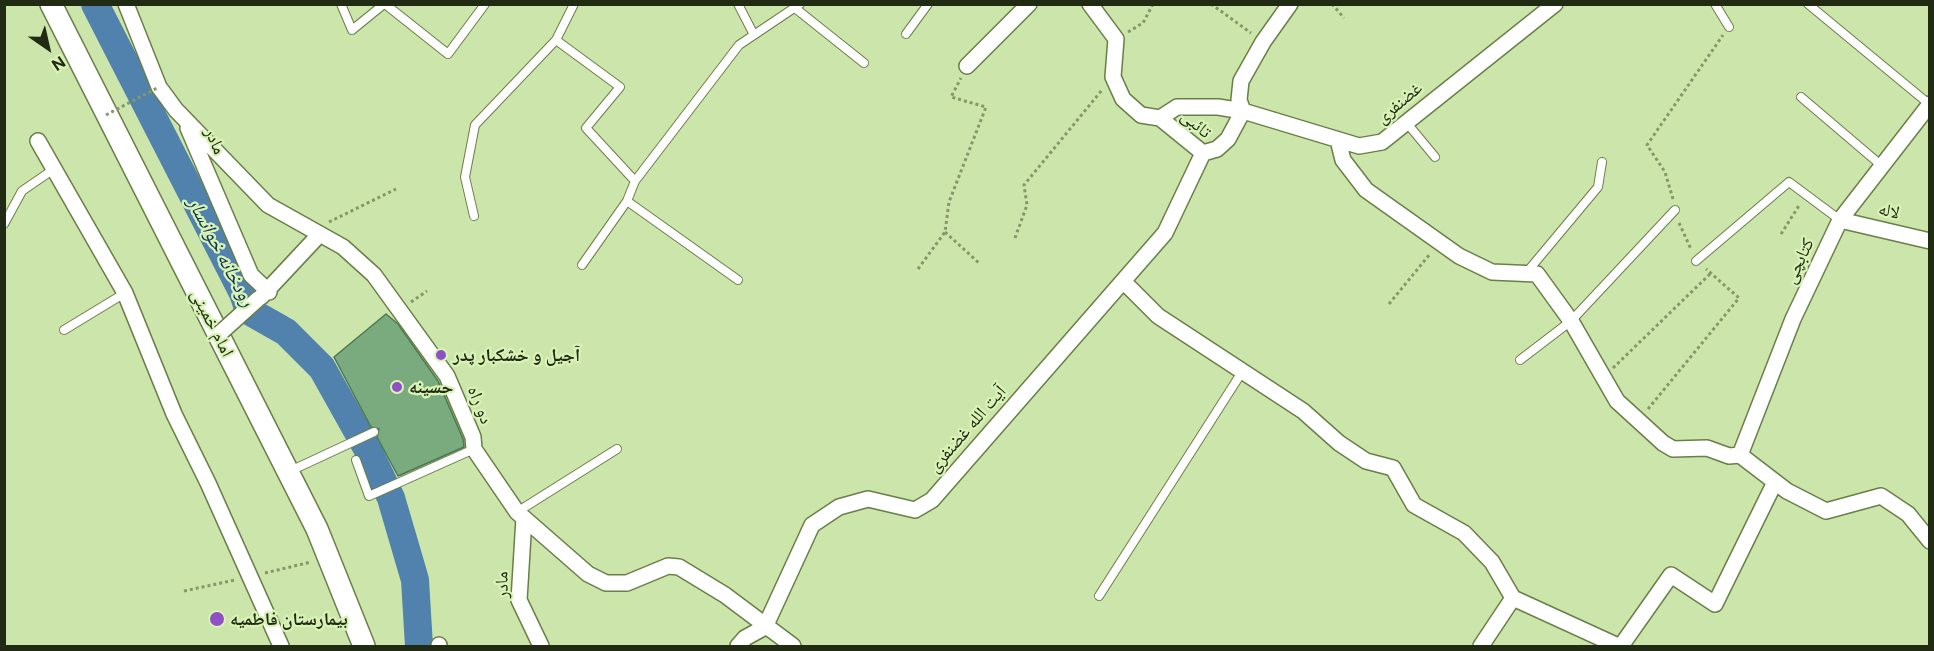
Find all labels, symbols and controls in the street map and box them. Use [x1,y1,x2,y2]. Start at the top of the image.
north arrow [18,18,78,78]
text: N [48,52,69,75]
street label: غضنفری [1371,77,1427,129]
street label: تائبی [1176,105,1216,143]
street label: مادر [200,124,230,158]
water label: رودخانه خوانسار [182,193,260,311]
street label: لاله [1876,198,1902,224]
street label: کتابچی [1779,235,1819,287]
street label: امام خمینی [186,285,238,361]
place label: آجیل و خشکبار پدر [453,344,580,366]
marker: آجیل و خشکبار پدر [434,348,448,362]
place label: حسینه [409,376,453,398]
marker: حسینه [390,380,404,394]
street label: آیت الله غضنفری [923,381,1011,477]
street label: دو راه [463,383,497,427]
street label: مادر [491,571,513,599]
place label: بیمارستان فاطمیه [230,608,348,630]
marker: بیمارستان فاطمیه [208,610,226,628]

